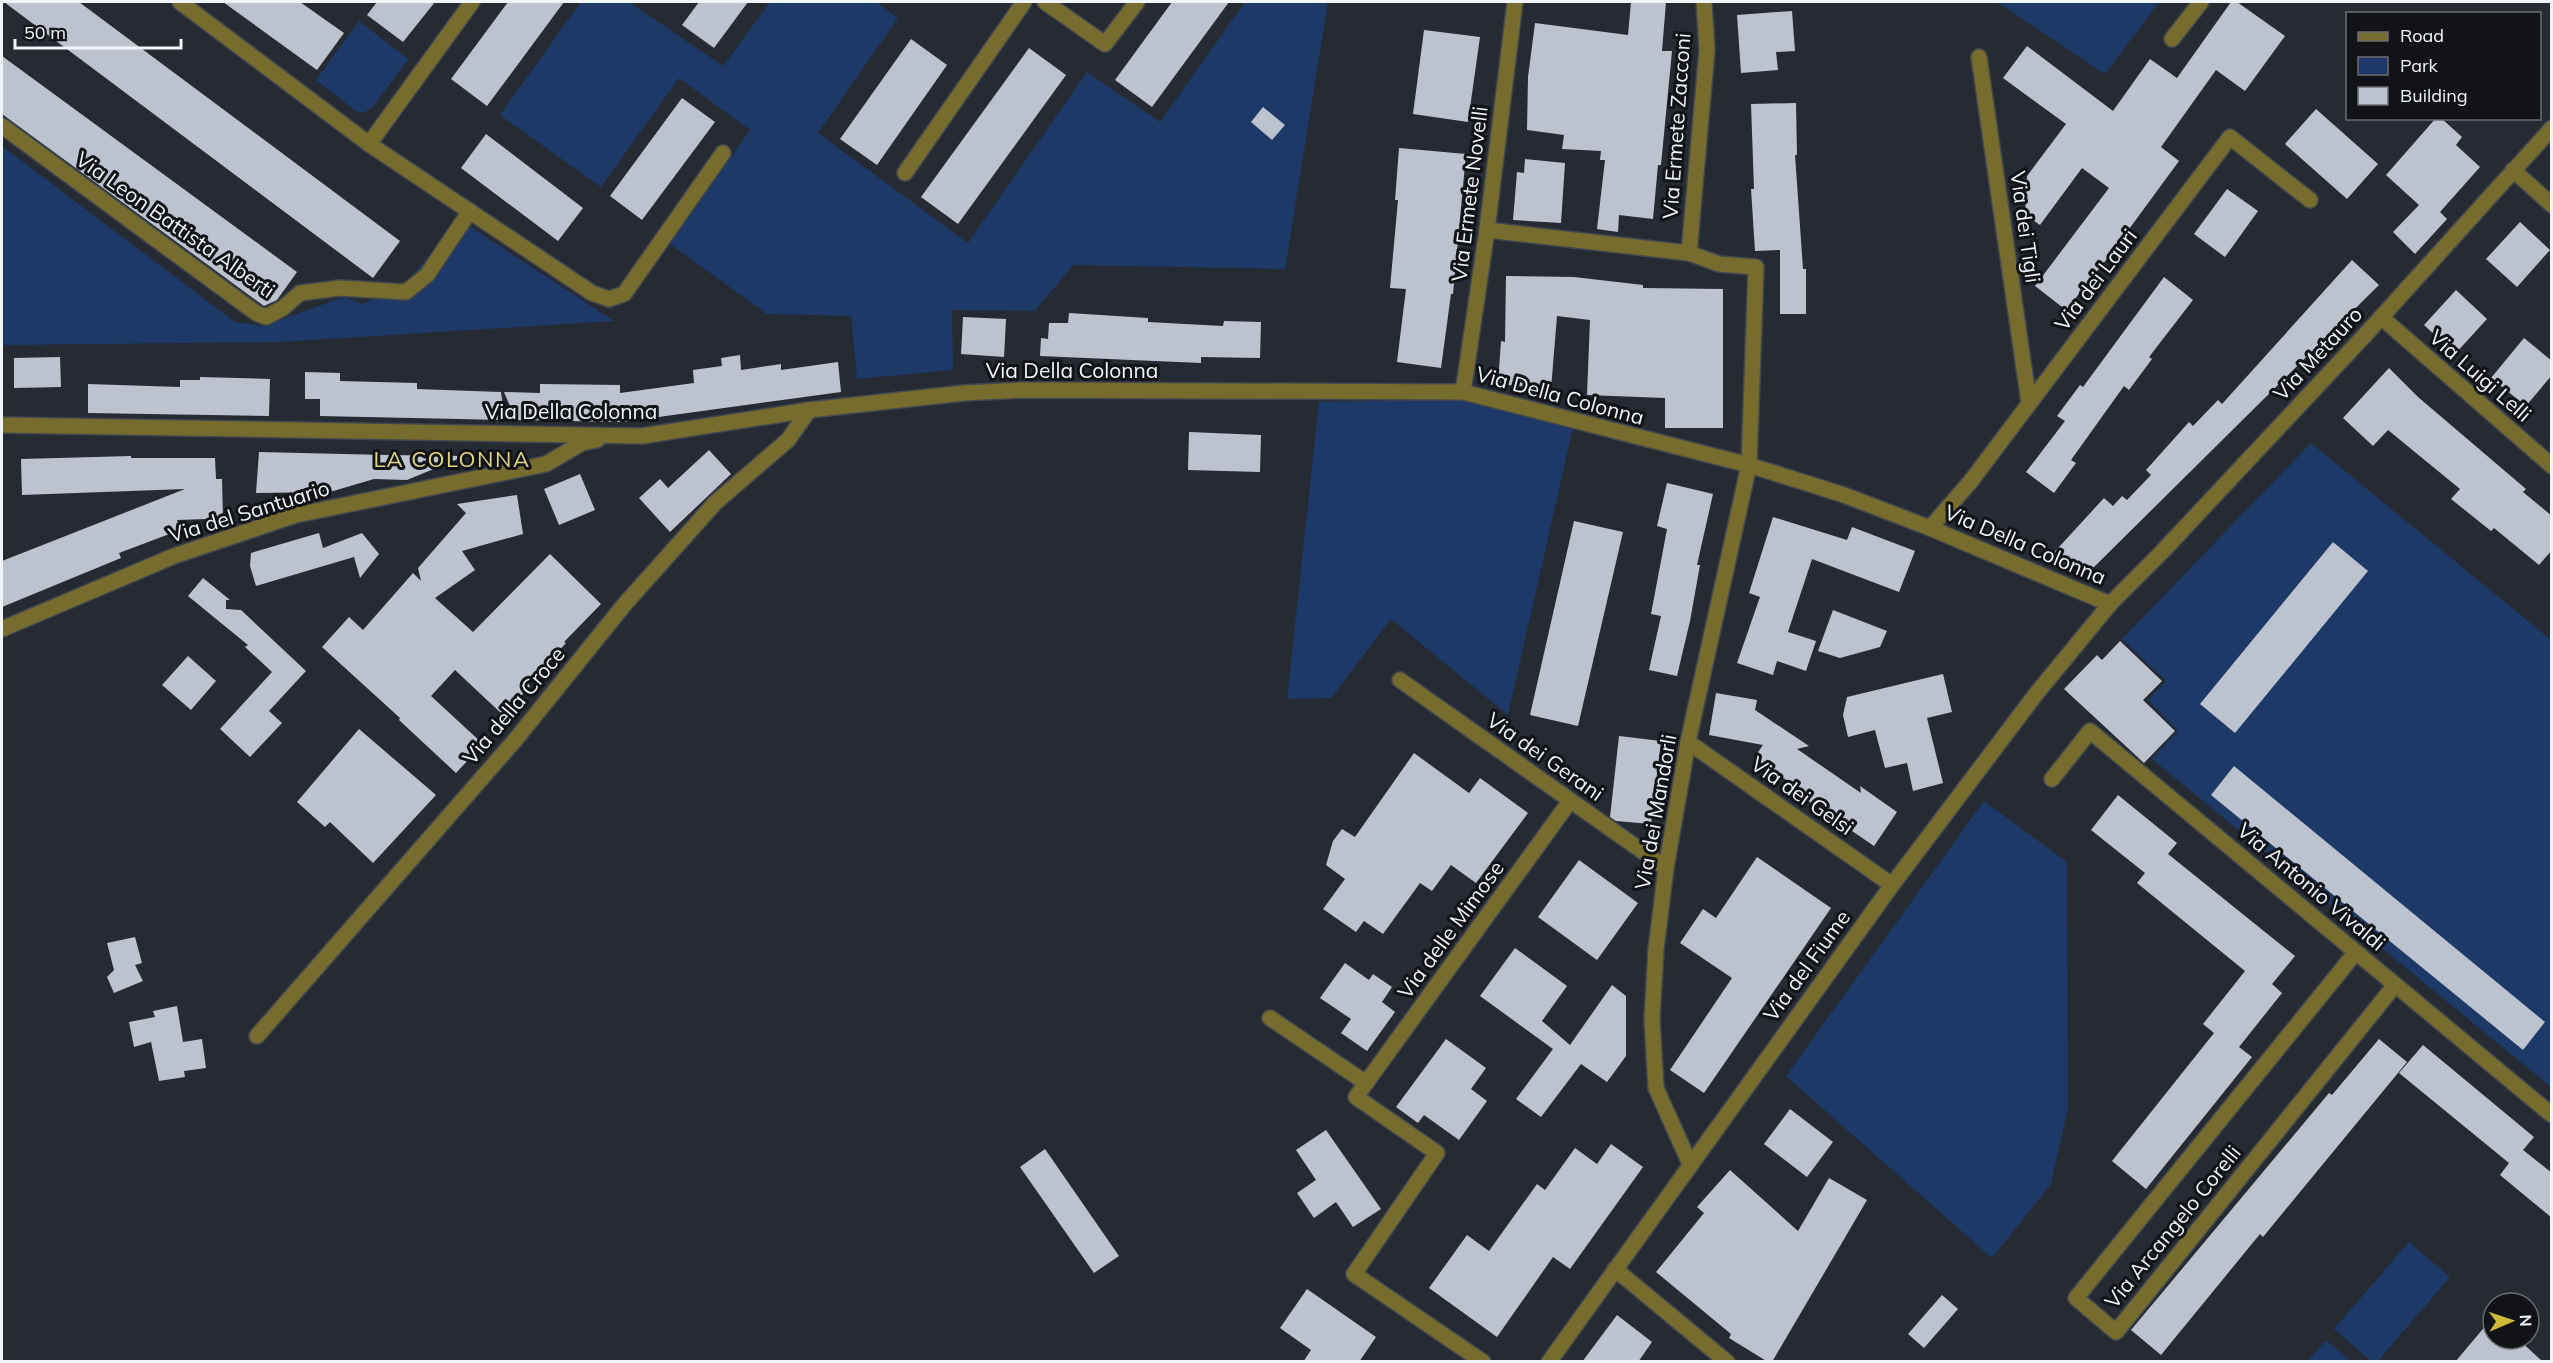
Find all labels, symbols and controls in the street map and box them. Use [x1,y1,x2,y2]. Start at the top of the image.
scale bar [15,12,182,50]
legend [2346,12,2541,120]
text: 50 m [24,21,66,44]
text: Road [2400,24,2444,47]
street label: Via Ermete Zacconi [1657,32,1695,220]
text: Park [2400,54,2439,77]
text: Building [2400,84,2468,107]
street label: Via Ermete Novelli [1445,105,1493,283]
street label: Via Leon Battista Alberti [71,145,280,303]
street label: Via dei Tigli [2005,169,2047,284]
street label: Via dei Lauri [2048,223,2142,336]
street label: Via Metauro [2267,301,2367,406]
street label: Via Luigi Lelli [2424,324,2537,427]
street label: Via Della Colonna [986,357,1158,383]
street label: Via Della Colonna [1473,360,1647,430]
street label: Via Della Colonna [485,398,657,424]
district label: LA COLONNA [373,445,531,473]
street label: Via del Santuario [165,474,332,548]
street label: Via Della Colonna [1941,498,2110,590]
street label: Via della Croce [457,641,570,769]
street label: Via dei Gerani [1482,706,1609,806]
street label: Via dei Mandorli [1629,732,1681,892]
street label: Via dei Gelsi [1746,750,1859,840]
street label: Via Antonio Vivaldi [2232,817,2391,956]
street label: Via delle Mimose [1391,855,1509,1003]
street label: Via del Fiume [1757,905,1855,1026]
street label: Via Arcangelo Corelli [2099,1140,2246,1313]
north arrow [2481,1291,2541,1351]
text: N [2516,1314,2536,1327]

